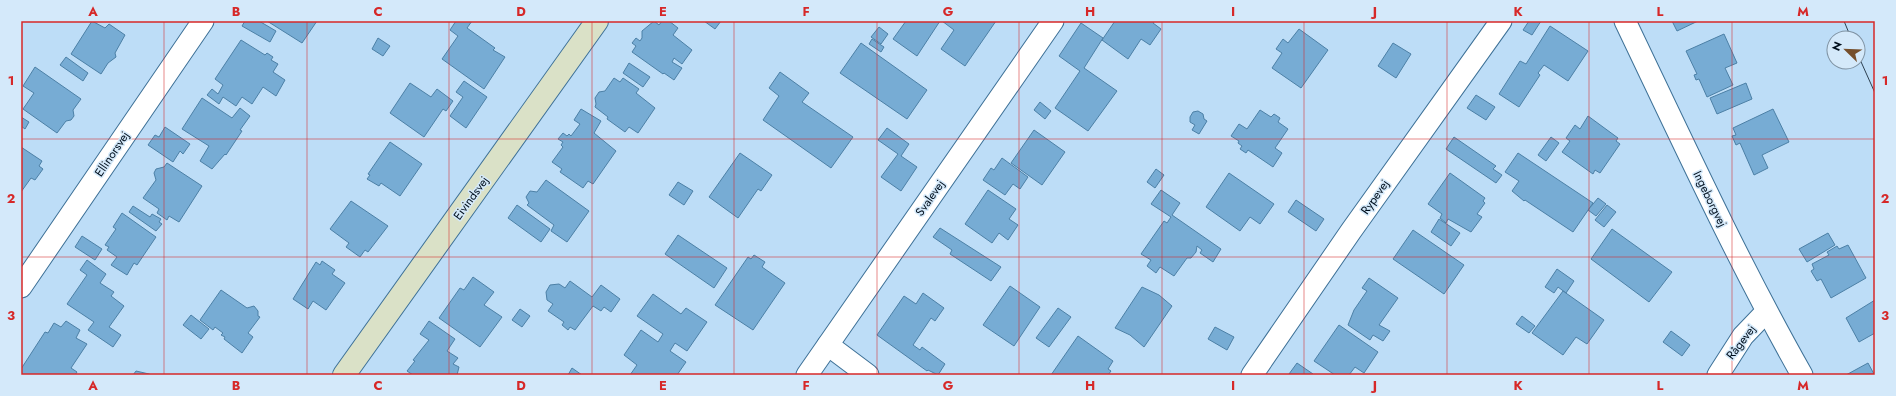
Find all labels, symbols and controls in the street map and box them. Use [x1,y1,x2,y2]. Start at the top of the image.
text: A [87,2,98,21]
text: B [232,2,241,21]
text: C [373,2,383,21]
text: D [516,2,526,21]
text: E [659,2,667,21]
text: F [802,2,810,21]
text: G [943,2,954,21]
text: H [1085,2,1095,21]
text: I [1231,2,1235,21]
text: J [1370,2,1377,21]
text: K [1513,2,1523,21]
text: L [1657,2,1664,21]
text: M [1797,2,1809,21]
north arrow [1826,30,1866,70]
text: N [1828,39,1846,53]
text: 1 [8,71,14,90]
text: 1 [1882,71,1888,90]
street label: Ellinorsvej [90,128,134,180]
street label: Ingeborgvej [1689,168,1731,230]
street label: Eivindsvej [449,172,493,224]
street label: Svalevej [911,176,949,220]
street label: Rypevej [1356,176,1394,218]
text: 2 [7,189,15,208]
text: 2 [1881,189,1889,208]
text: 3 [7,306,15,325]
text: 3 [1881,306,1889,325]
street label: Rågevej [1722,321,1760,363]
text: A [87,376,98,395]
text: B [232,376,241,395]
text: C [373,376,383,395]
text: D [516,376,526,395]
text: E [659,376,667,395]
text: F [802,376,810,395]
text: G [943,376,954,395]
text: H [1085,376,1095,395]
text: I [1231,376,1235,395]
text: J [1370,376,1377,395]
text: K [1513,376,1523,395]
text: L [1657,376,1664,395]
text: M [1797,376,1809,395]

